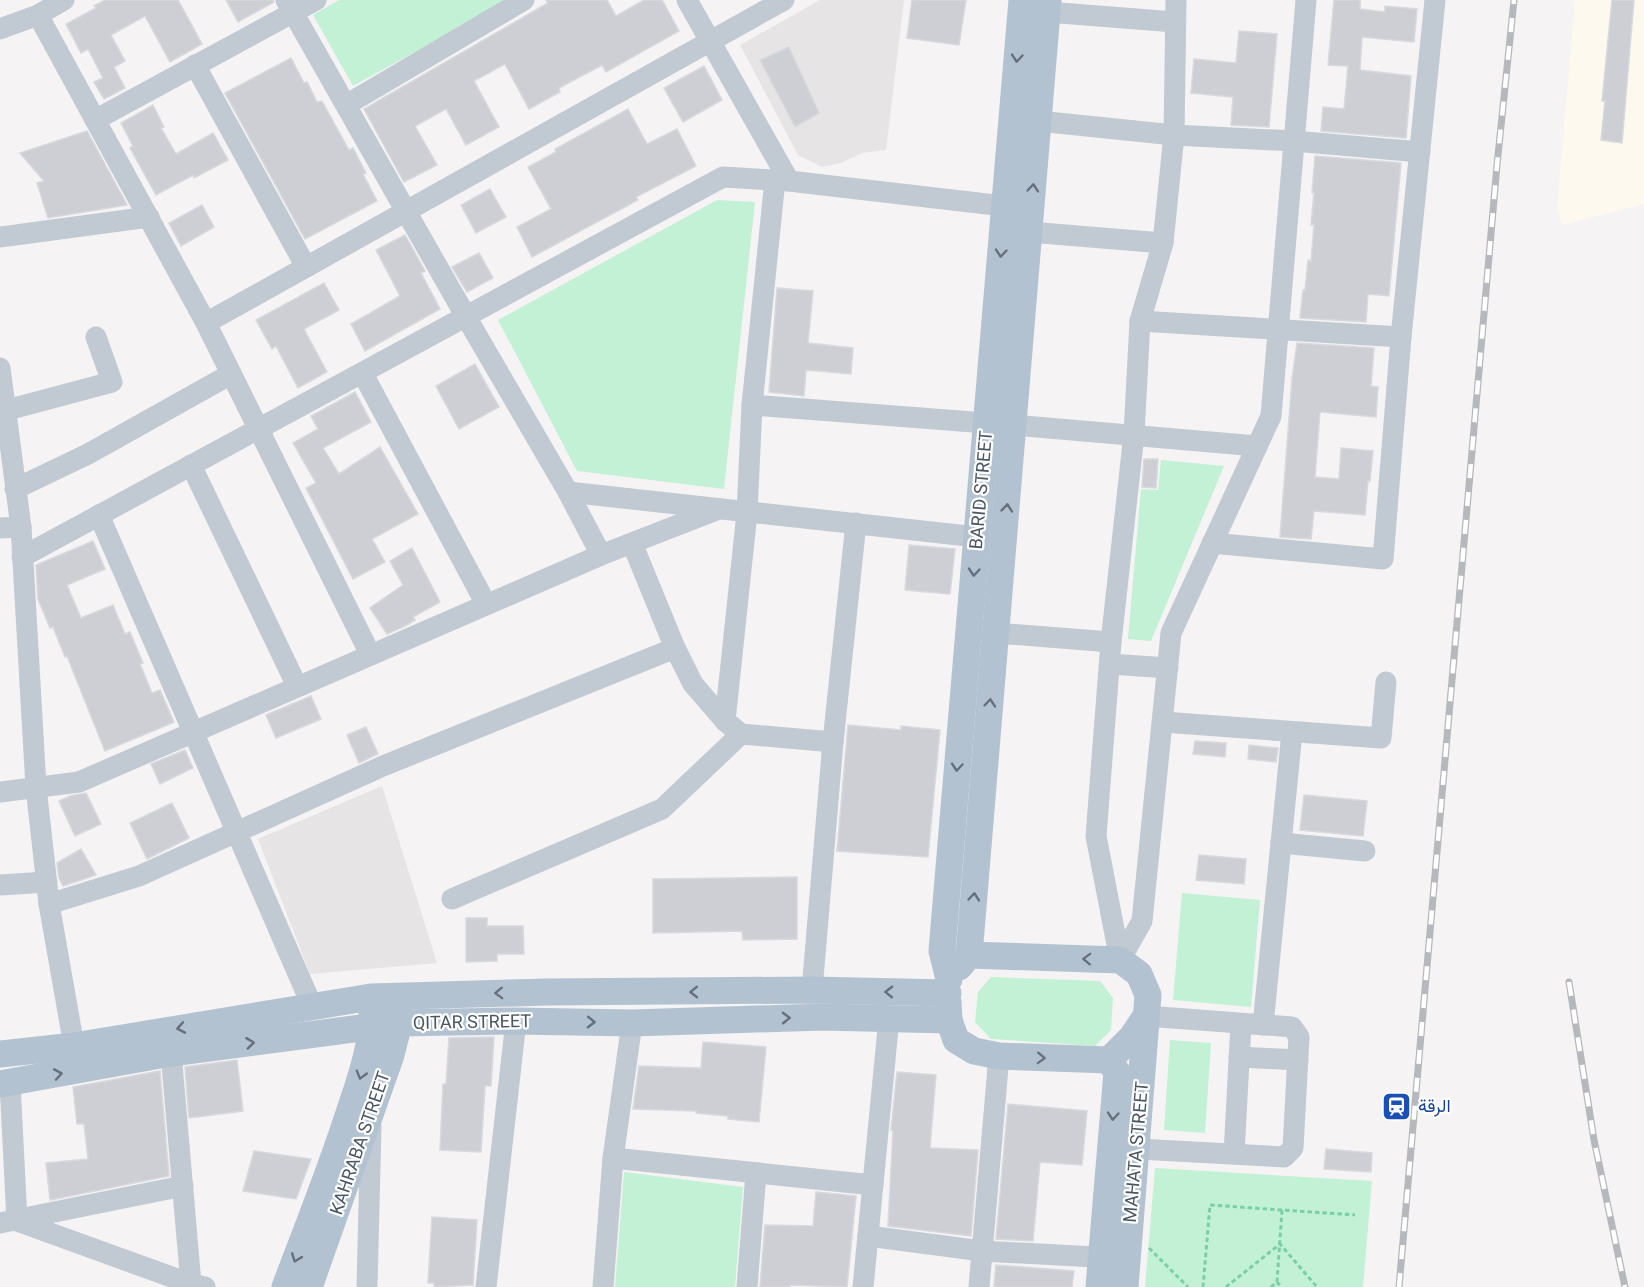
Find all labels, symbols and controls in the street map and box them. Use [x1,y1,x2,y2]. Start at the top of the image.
one-way arrow [1011,54,1024,63]
one-way arrow [1026,184,1039,193]
one-way arrow [994,248,1007,257]
street label: BARID STREET [965,429,996,550]
one-way arrow [1000,504,1013,513]
one-way arrow [967,568,980,577]
one-way arrow [983,698,996,707]
one-way arrow [951,762,964,771]
one-way arrow [967,892,980,901]
one-way arrow [1083,953,1092,965]
one-way arrow [690,986,699,998]
one-way arrow [885,986,894,998]
one-way arrow [495,987,504,999]
street label: QITAR STREET [413,1010,532,1033]
one-way arrow [781,1011,790,1024]
one-way arrow [586,1016,595,1028]
one-way arrow [176,1021,186,1034]
one-way arrow [245,1037,255,1050]
one-way arrow [1037,1051,1046,1064]
one-way arrow [52,1068,62,1081]
street label: KAHRABA STREET [325,1068,394,1217]
one-way arrow [356,1070,369,1080]
street label: MAHATA STREET [1119,1080,1152,1223]
station icon: الرقة [1381,1090,1413,1122]
place label: الرقة [1418,1095,1451,1117]
one-way arrow [1107,1112,1120,1121]
one-way arrow [290,1253,303,1263]

